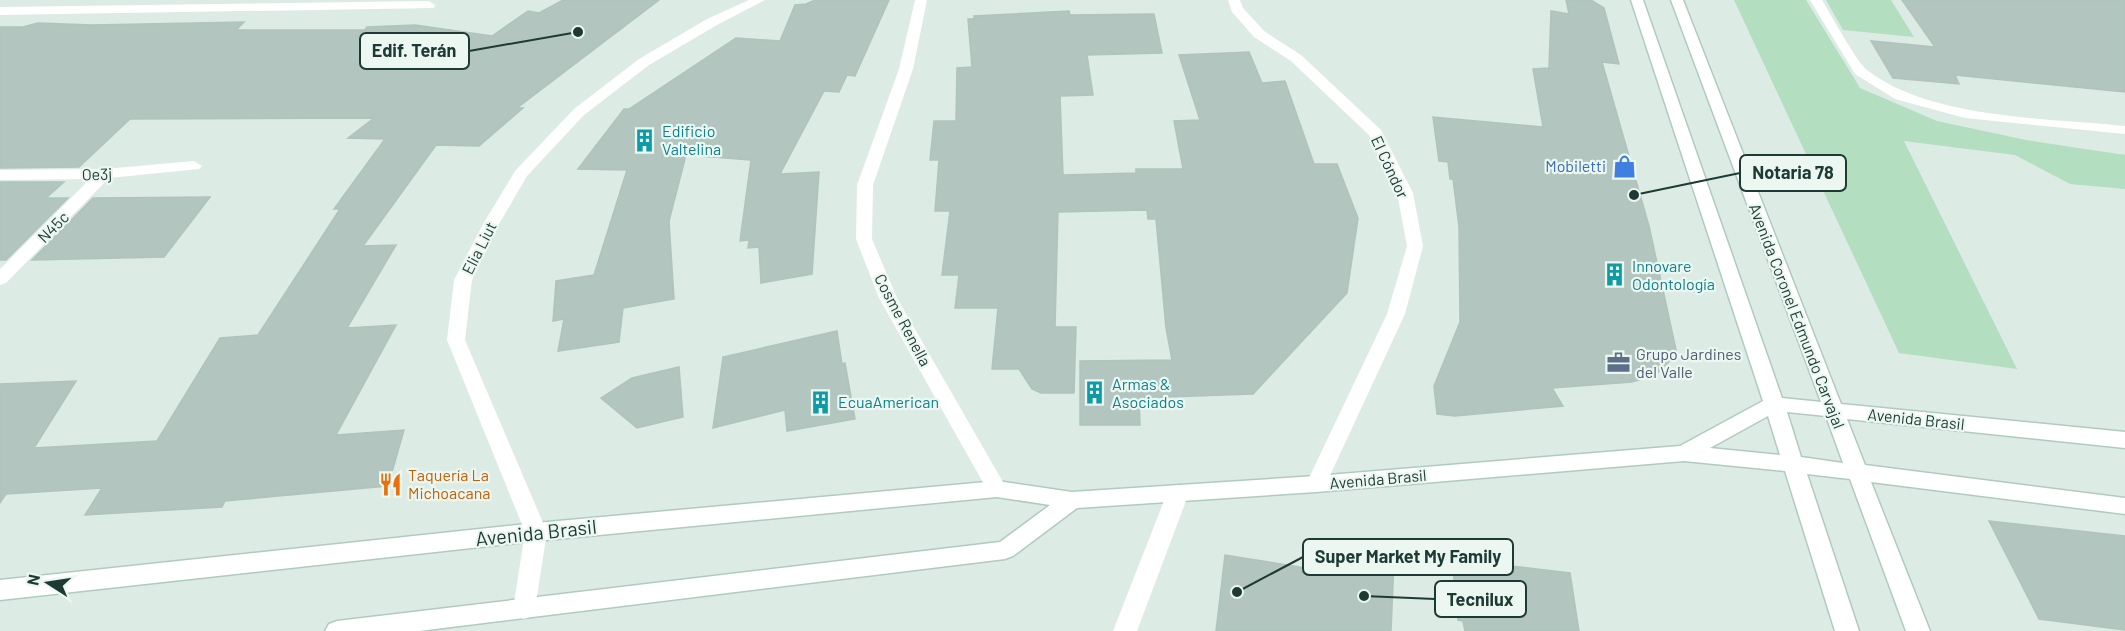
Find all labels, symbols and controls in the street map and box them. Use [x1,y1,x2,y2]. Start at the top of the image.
callout: Edif. Terán [360,33,469,69]
text: Edif. Terán [372,39,456,61]
place label: Edificio Valtelina [662,121,721,158]
building icon: Edificio Valtelina [631,127,657,153]
street label: El Cóndor [1368,133,1413,201]
shop icon: Mobiletti [1611,153,1637,179]
callout: Notaria 78 [1740,155,1846,191]
place label: Mobiletti [1545,156,1606,175]
text: Notaria 78 [1752,161,1834,183]
street label: Oe3j [81,163,113,184]
street label: Avenida Coronel Edmundo Carvajal [1746,201,1849,431]
street label: N45c [33,207,72,246]
street label: Elia Liut [457,218,500,277]
place label: Innovare Odontología [1632,256,1715,293]
building icon: Innovare Odontología [1601,262,1627,288]
street label: Cosme Renella [871,270,936,369]
place label: Grupo Jardines del Valle [1636,344,1741,381]
office icon: Grupo Jardines del Valle [1605,350,1631,376]
place label: Armas & Asociados [1112,374,1184,411]
building icon: Armas & Asociados [1081,380,1107,406]
building icon: EcuaAmerican [807,389,833,415]
place label: EcuaAmerican [838,392,939,411]
street label: Avenida Brasil [1867,404,1965,433]
place label: Taquería La Michoacana [408,465,491,502]
street label: Avenida Brasil [1329,465,1427,492]
restaurant icon: Taquería La Michoacana [377,471,403,497]
street label: Avenida Brasil [474,514,598,550]
callout: Super Market My Family [1303,539,1513,575]
text: Super Market My Family [1315,545,1501,567]
north arrow [18,553,78,613]
text: N [22,573,43,587]
callout: Tecnilux [1435,581,1526,617]
text: Tecnilux [1447,588,1514,610]

